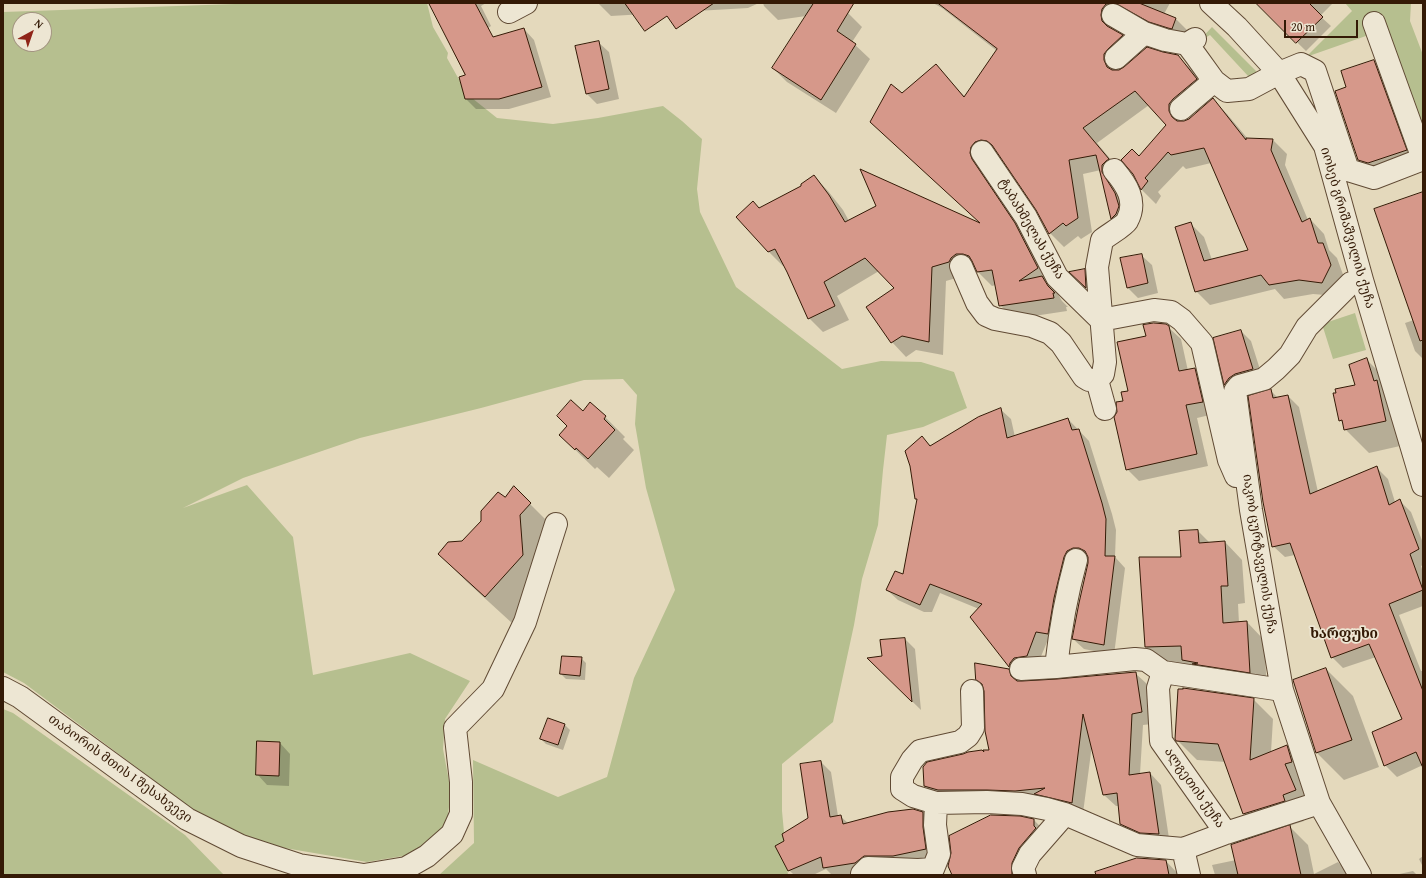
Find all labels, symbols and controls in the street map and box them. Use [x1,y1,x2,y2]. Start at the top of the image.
north arrow [12,12,52,52]
scale bar [1286,12,1360,38]
text: N [31,15,47,32]
text: 20 m [1291,18,1315,35]
street label: იოსებ გრიშაშვილის ქუჩა [1316,146,1378,310]
street label: ტაბახმელას ქუჩა [995,176,1067,282]
street label: იაკობ ცურტაველის ქუჩა [1239,473,1279,635]
district label: ხარფუხი [1310,626,1378,642]
street label: თაბორის მთის I შესახვევი [45,711,195,827]
street label: ალგეთის ქუჩა [1160,745,1228,831]

